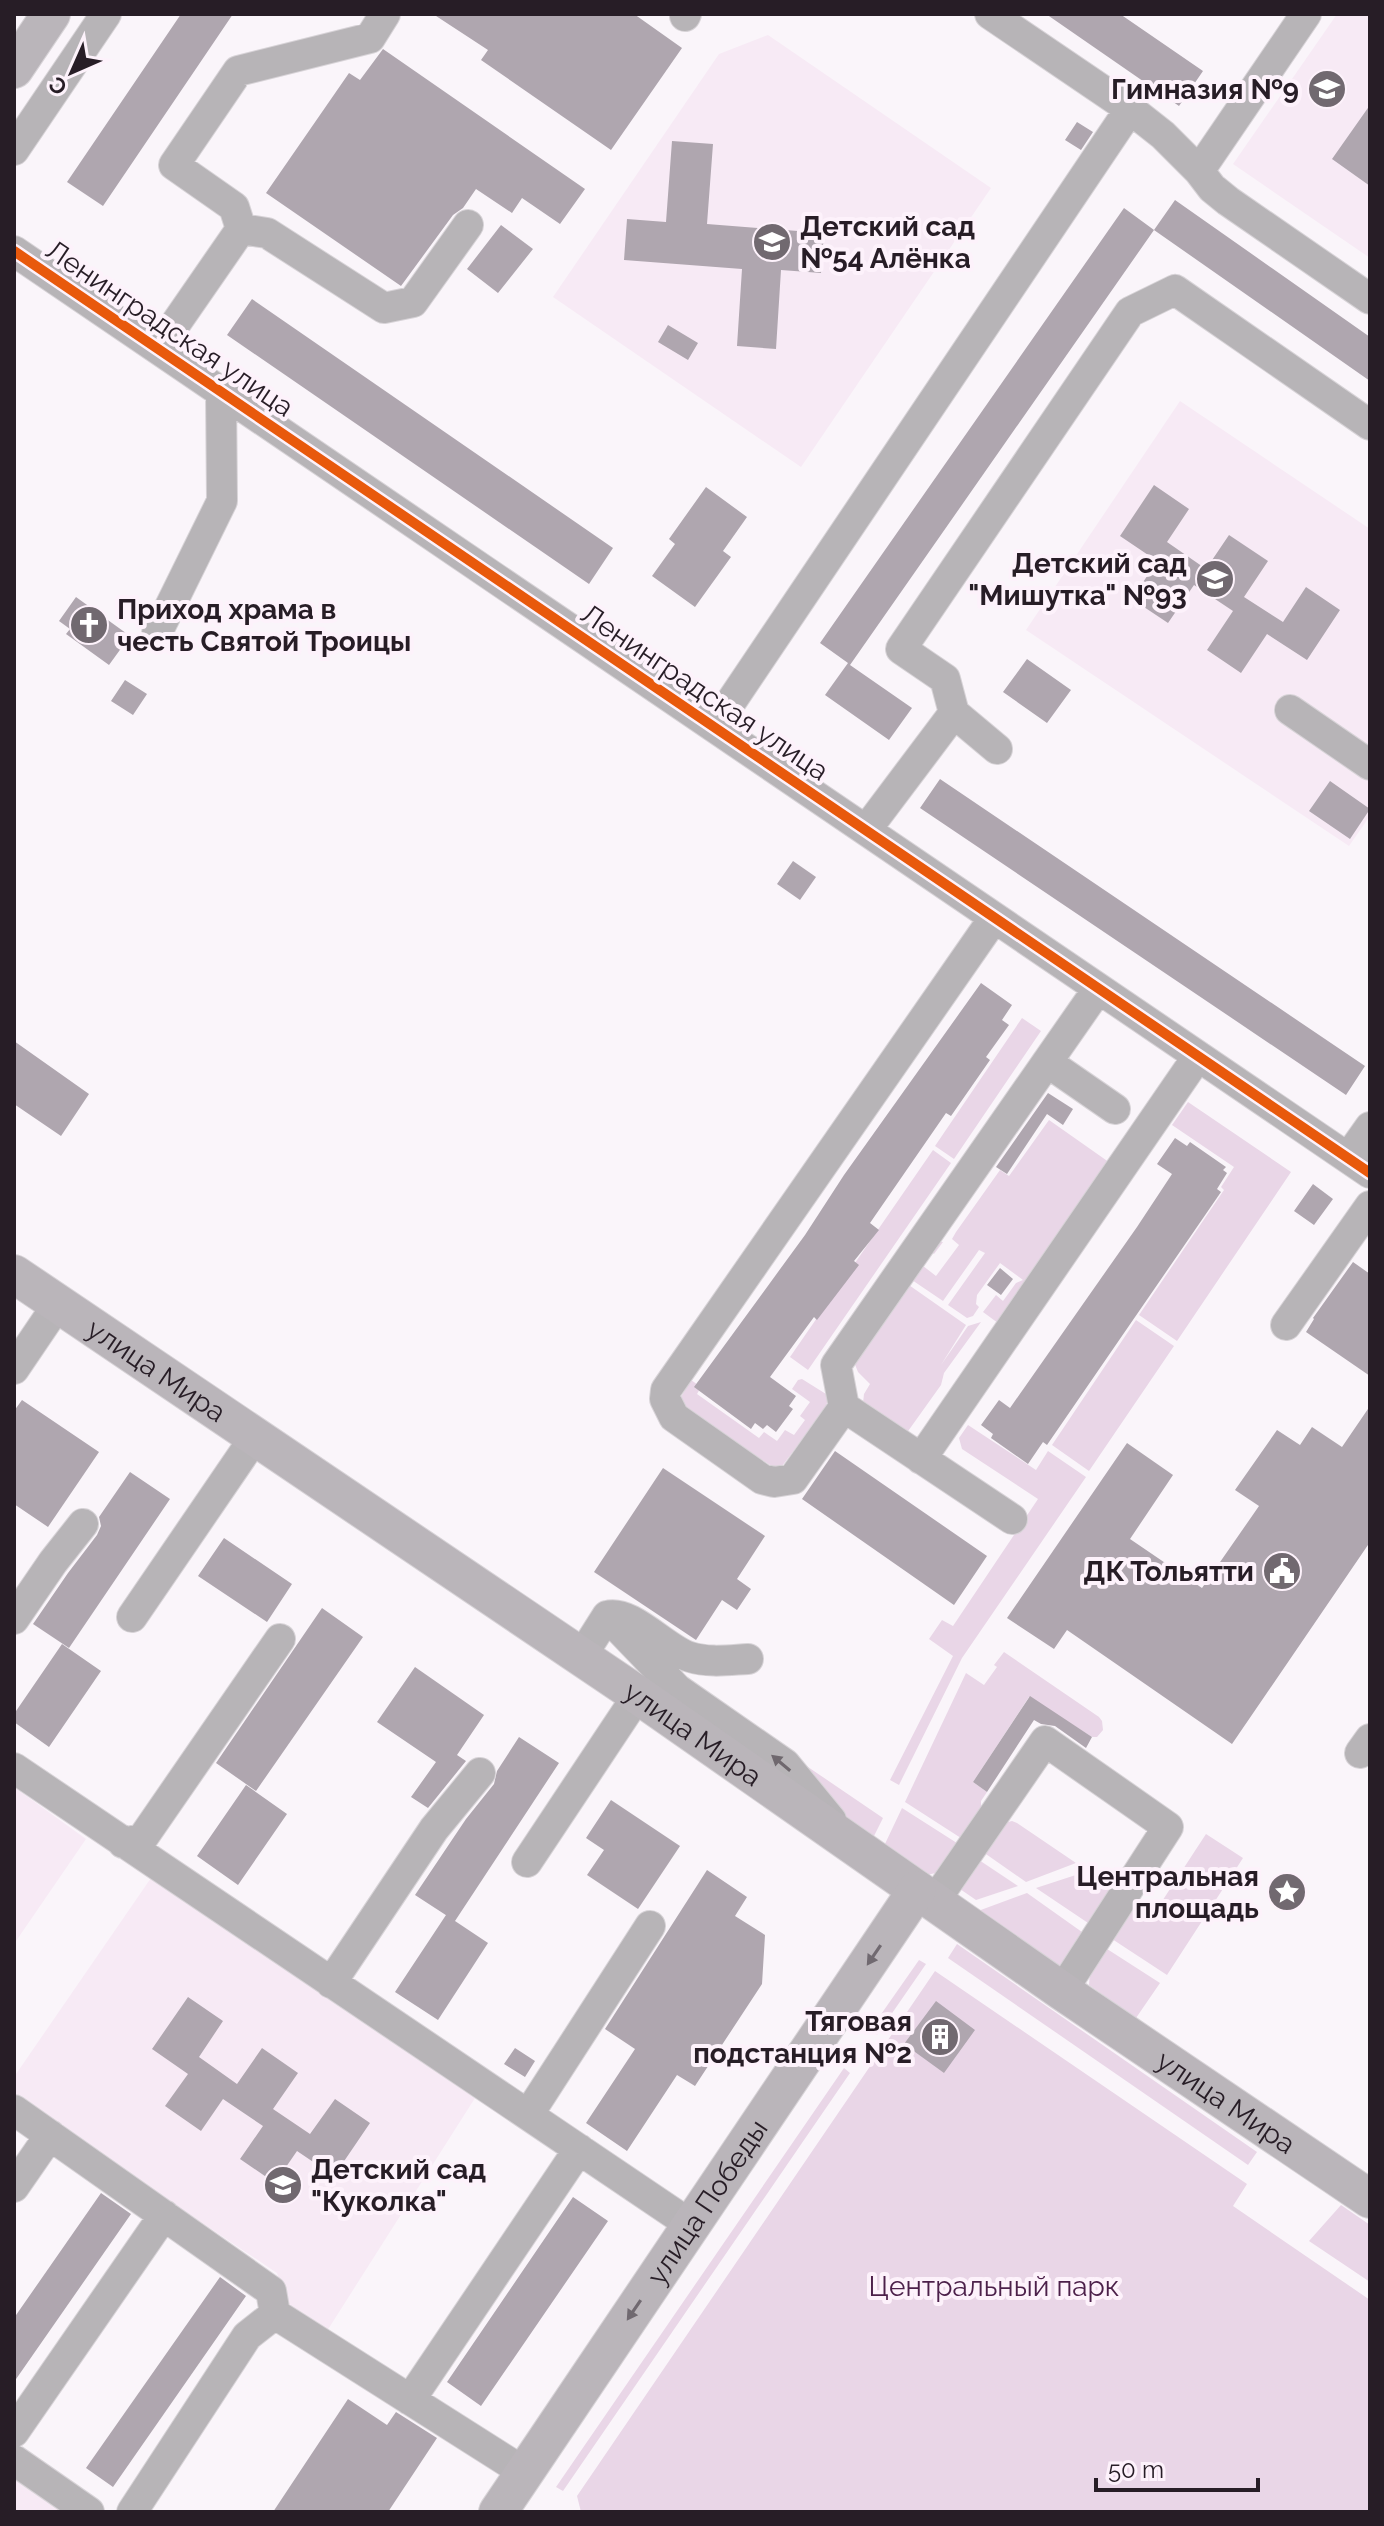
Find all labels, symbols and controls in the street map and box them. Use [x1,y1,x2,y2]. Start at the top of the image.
north arrow [32,32,112,112]
school or university icon: Гимназия №9 [1306,68,1348,110]
text: С [43,72,72,101]
place label: Гимназия №9 [1111,73,1299,106]
place label: Детский сад №54 Алёнка [800,210,975,275]
school or university icon: Детский сад №54 Алёнка [751,221,793,263]
street label: Ленинградская улица [40,233,300,424]
place label: Детский сад "Мишутка" №93 [968,547,1187,612]
school or university icon: Детский сад "Мишутка" №93 [1194,558,1236,600]
place label: Приход храма в честь Святой Троицы [117,593,411,658]
street label: Ленинградская улица [575,597,835,788]
church icon: Приход храма в честь Святой Троицы [68,604,110,646]
street label: улица Мира [81,1312,232,1429]
public building icon: ДК Тольятти [1261,1550,1303,1592]
place label: ДК Тольятти [1083,1555,1254,1588]
street label: улица Мира [618,1675,768,1793]
one-way arrow [772,1755,792,1772]
place label: Центральная площадь [1076,1860,1259,1925]
place icon: Центральная площадь [1266,1871,1308,1913]
one-way arrow [867,1945,882,1966]
place label: Тяговая подстанция №2 [693,2005,912,2070]
building icon: Тяговая подстанция №2 [919,2016,961,2058]
street label: улица Мира [1150,2044,1302,2161]
street label: улица Победы [640,2113,775,2291]
place label: Детский сад "Куколка" [311,2153,486,2218]
school or university icon: Детский сад "Куколка" [262,2164,304,2206]
park label: Центральный парк [869,2270,1119,2303]
one-way arrow [627,2299,642,2320]
scale bar [1096,2442,1258,2492]
text: 50 m [1108,2455,1164,2484]

